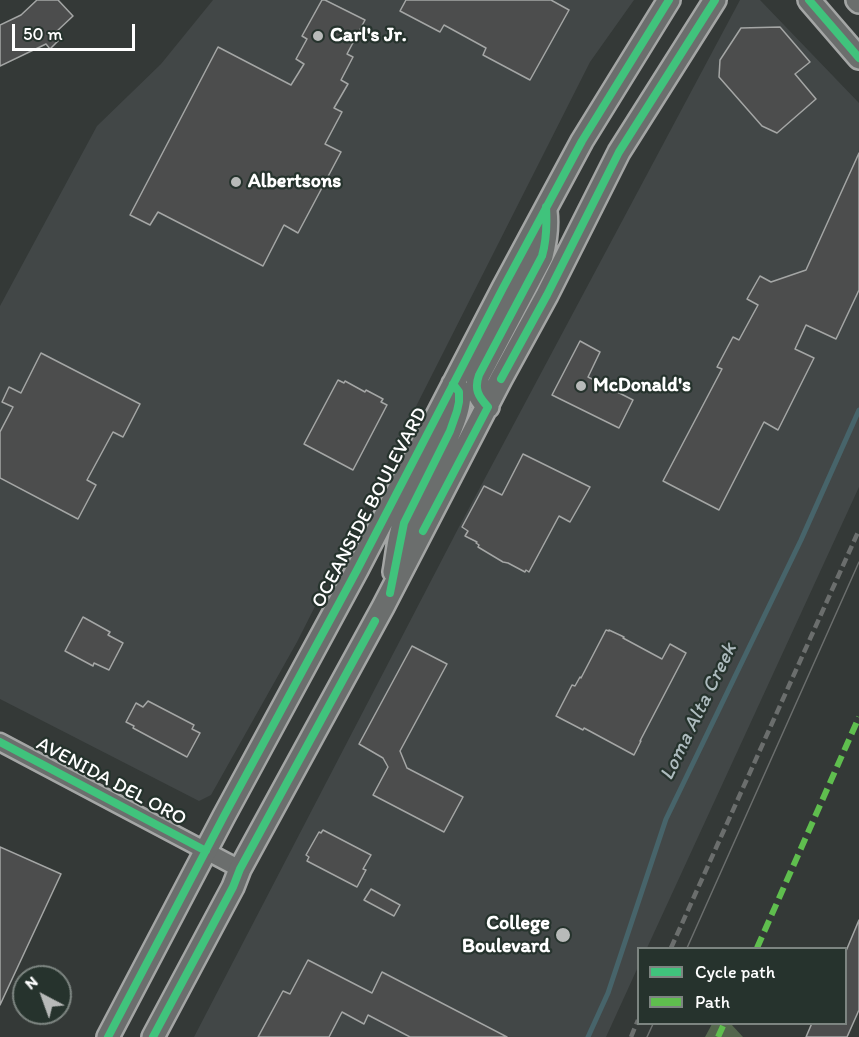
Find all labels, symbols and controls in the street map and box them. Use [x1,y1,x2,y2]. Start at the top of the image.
scale bar [15,12,138,50]
text: 50 m [23,23,63,45]
place label: Carl's Jr. [330,24,407,48]
marker: Carl's Jr. [311,29,325,43]
place label: Albertsons [248,170,341,194]
marker: Albertsons [229,175,243,189]
place label: McDonald's [593,374,691,398]
marker: McDonald's [574,379,588,393]
street label: OCEANSIDE BOULEVARD [307,404,433,612]
water label: Loma Alta Creek [655,639,743,785]
street label: AVENIDA DEL ORO [32,732,190,832]
place label: College Boulevard [462,912,550,959]
marker: College Boulevard [554,926,572,944]
legend [637,947,847,1025]
text: Cycle path [695,961,775,983]
north arrow [12,965,72,1025]
text: N [21,972,41,993]
text: Path [695,991,730,1013]

